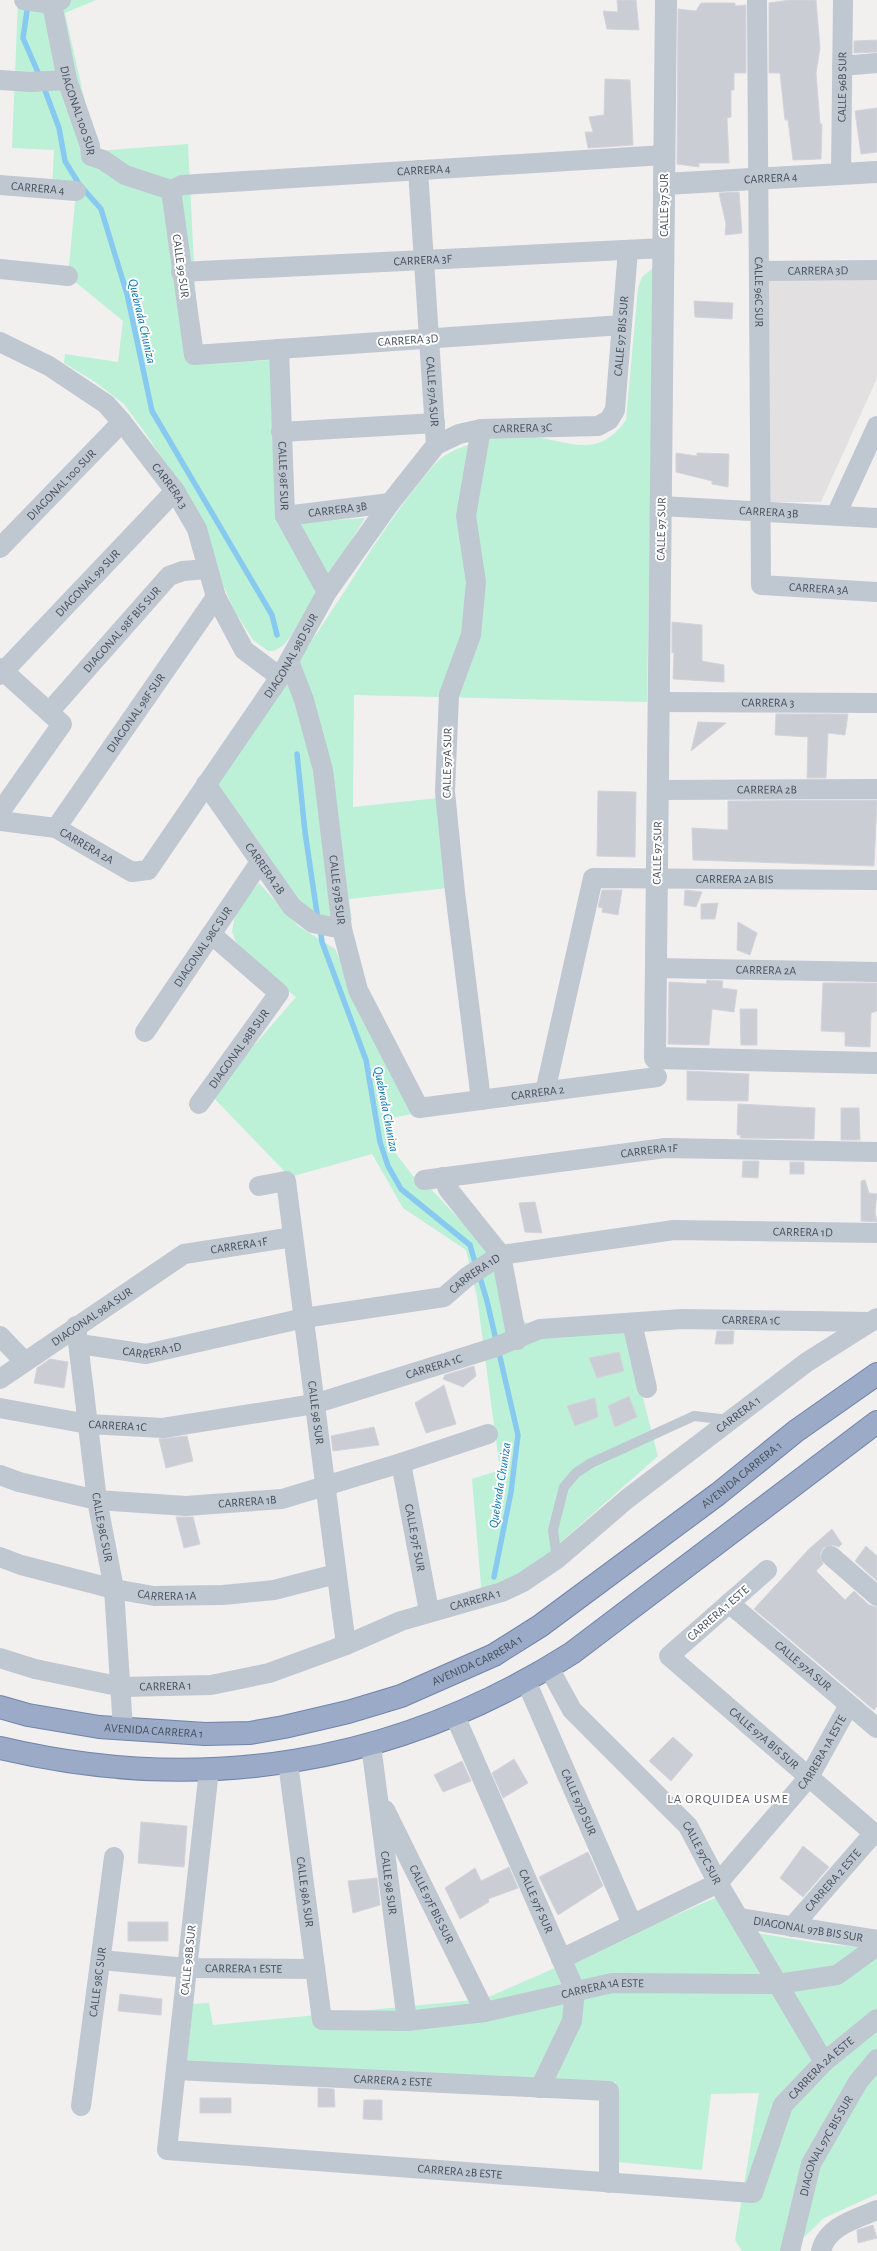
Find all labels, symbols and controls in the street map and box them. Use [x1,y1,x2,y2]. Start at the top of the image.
street label: CALLE 96B SUR [836,51,848,122]
street label: DIAGONAL 100 SUR [58,65,97,156]
street label: CARRERA 4 [397,162,451,178]
street label: CARRERA 4 [744,170,798,185]
street label: CALLE 97 SUR [658,173,670,237]
street label: CARRERA 4 [11,180,65,196]
street label: CALLE 99 SUR [171,233,191,299]
street label: CARRERA 3F [393,253,453,267]
street label: CALLE 96C SUR [753,257,765,328]
street label: CARRERA 3D [788,264,849,277]
water label: Quebrada Chuniza [125,278,158,365]
street label: CALLE 97 BIS SUR [612,295,630,377]
street label: CARRERA 3D [377,332,439,348]
street label: CALLE 97A SUR [424,356,441,427]
street label: CARRERA 3C [493,421,552,435]
street label: CALLE 98F SUR [276,441,291,511]
street label: DIAGONAL 100 SUR [24,447,98,522]
street label: CARRERA 3 [150,461,190,511]
street label: CALLE 97 SUR [654,497,668,561]
street label: CARRERA 3B [307,500,368,519]
street label: CARRERA 3B [739,504,799,520]
street label: DIAGONAL 99 SUR [53,547,122,619]
street label: CARRERA 3A [789,581,849,596]
street label: DIAGONAL 98F BIS SUR [81,584,163,675]
street label: DIAGONAL 98D SUR [261,611,320,700]
street label: DIAGONAL 98F SUR [104,671,167,755]
street label: CARRERA 3 [742,696,795,709]
street label: CALLE 97A SUR [440,727,454,798]
street label: CARRERA 2B [737,783,797,796]
street label: CALLE 97 SUR [650,821,664,885]
street label: CARRERA 2A [58,826,116,866]
street label: CARRERA 2B [243,840,287,896]
street label: CALLE 97B SUR [327,854,347,926]
street label: CARRERA 2A BIS [696,873,774,885]
street label: DIAGONAL 98C SUR [171,904,234,989]
street label: CARRERA 2A [736,963,796,977]
street label: DIAGONAL 98B SUR [206,1007,271,1091]
water label: Quebrada Chuniza [371,1066,400,1153]
street label: CARRERA 2 [510,1083,565,1102]
street label: CARRERA 1F [620,1142,678,1160]
street label: CARRERA 1D [773,1225,833,1238]
street label: CARRERA 1F [210,1235,269,1256]
street label: CARRERA 1D [447,1251,502,1296]
street label: DIAGONAL 98A SUR [49,1285,135,1348]
street label: CARRERA 1C [722,1314,780,1327]
street label: CARRERA 1D [122,1340,183,1360]
street label: CARRERA 1C [404,1352,463,1381]
street label: CALLE 98 SUR [306,1380,326,1446]
street label: CARRERA 1 [714,1394,763,1435]
street label: CARRERA 1C [88,1418,147,1433]
street label: AVENIDA CARRERA 1 [699,1439,784,1510]
water label: Quebrada Chuniza [487,1441,514,1529]
street label: CALLE 98C SUR [90,1492,115,1563]
street label: CARRERA 1B [218,1493,277,1510]
street label: CALLE 97F SUR [403,1503,427,1573]
street label: CARRERA 1 ESTE [685,1583,751,1643]
street label: CARRERA 1A [137,1587,197,1603]
street label: CARRERA 1 [449,1587,502,1613]
street label: AVENIDA CARRERA 1 [430,1633,524,1688]
street label: CALLE 97A SUR [772,1638,834,1693]
street label: CARRERA 1 [139,1679,192,1693]
street label: CALLE 97A BIS SUR [727,1705,801,1772]
street label: CARRERA 1A ESTE [795,1713,848,1792]
street label: AVENIDA CARRERA 1 [104,1721,204,1740]
street label: CALLE 97D SUR [559,1767,599,1837]
district label: LA ORQUIDEA USME [667,1793,789,1806]
street label: CALLE 97C SUR [680,1818,724,1887]
street label: CARRERA 2 ESTE [802,1847,863,1914]
street label: CALLE 98 SUR [379,1850,399,1916]
street label: CALLE 98A SUR [294,1856,316,1928]
street label: CALLE 97F BIS SUR [407,1863,456,1946]
street label: CALLE 97F SUR [517,1867,555,1935]
street label: DIAGONAL 97B BIS SUR [752,1914,864,1944]
street label: CALLE 98B SUR [178,1924,198,1996]
street label: CALLE 98C SUR [87,1946,108,2018]
street label: CARRERA 1 ESTE [205,1962,282,1975]
street label: CARRERA 1A ESTE [560,1977,644,2000]
street label: CARRERA 2A ESTE [786,2034,856,2102]
street label: CARRERA 2 ESTE [353,2073,432,2088]
street label: DIAGONAL 97C BIS SUR [797,2093,855,2197]
street label: CARRERA 2B ESTE [417,2162,503,2181]

